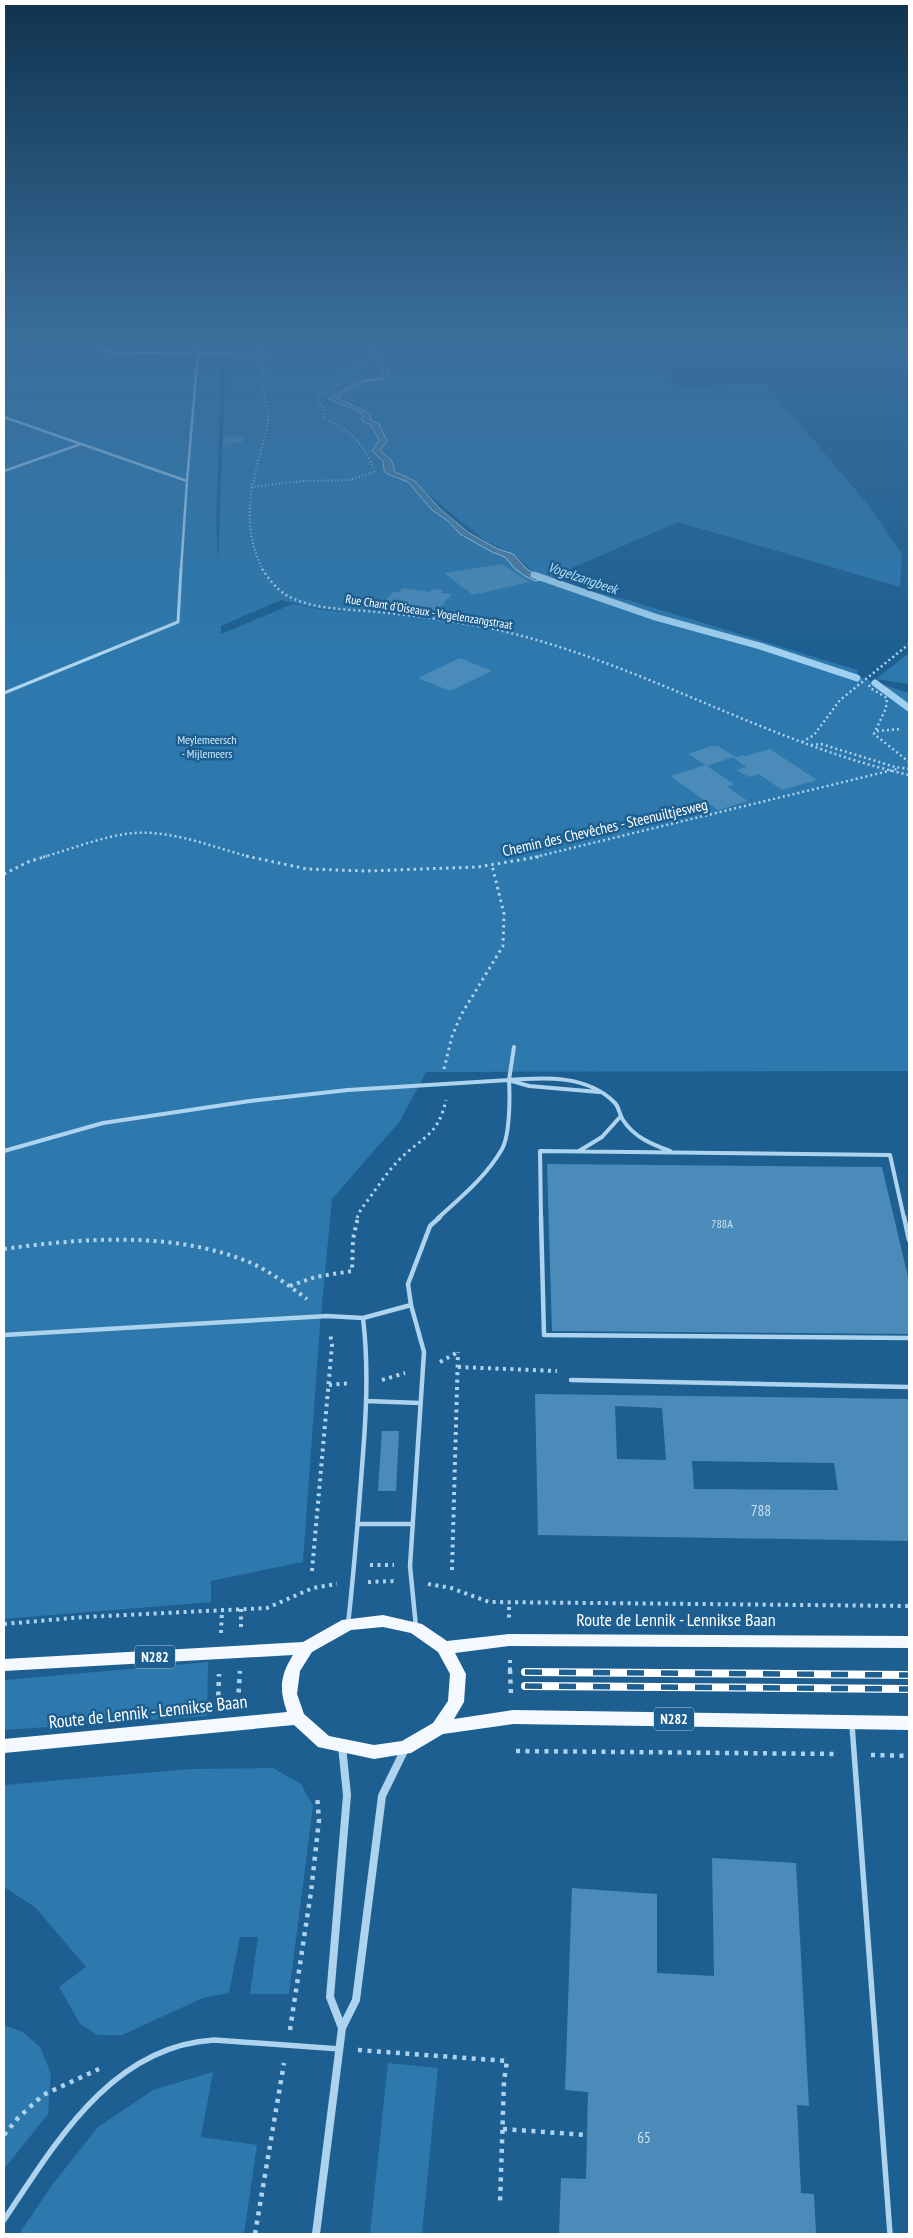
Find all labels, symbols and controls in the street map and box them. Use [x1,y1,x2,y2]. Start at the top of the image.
water label: Vogelzangbeek [546,558,622,599]
street label: Rue Chant d'Oiseaux - Vogelenzangstraat [345,591,514,632]
park label: Meylemeersch - Mijlemeers [177,732,237,761]
street label: Chemin des Chevêches - Steenuiltjesweg [500,795,709,860]
house number: 788A [711,1216,733,1231]
house number: 788 [751,1501,771,1520]
street label: Route de Lennik - Lennikse Baan [576,1608,776,1631]
road number: N282 [135,1645,175,1668]
street label: Route de Lennik - Lennikse Baan [48,1690,248,1733]
road number: N282 [654,1708,694,1730]
house number: 65 [637,2128,651,2147]

